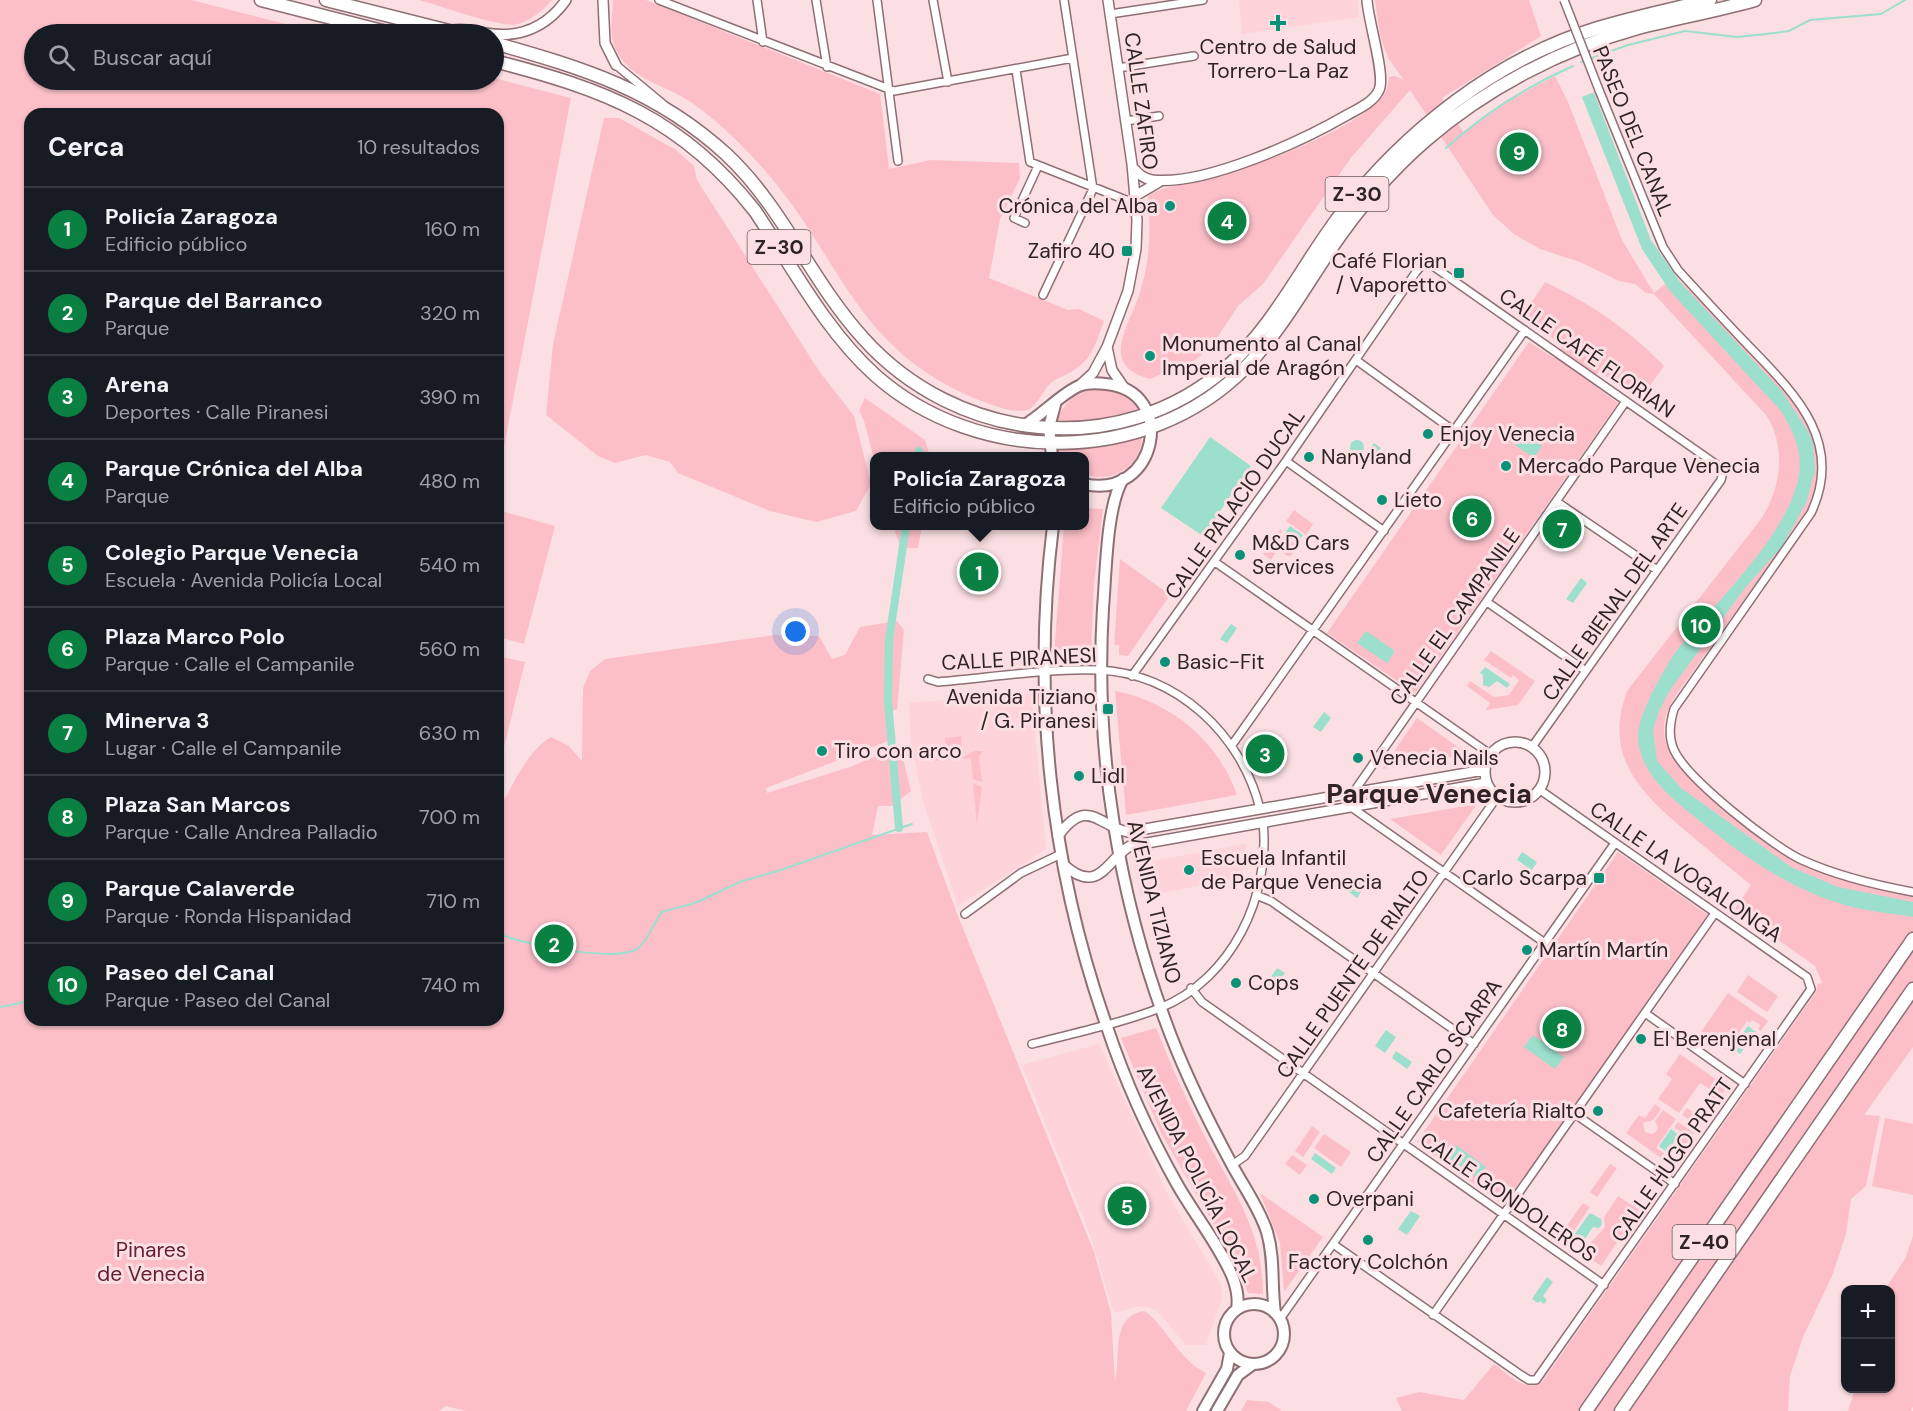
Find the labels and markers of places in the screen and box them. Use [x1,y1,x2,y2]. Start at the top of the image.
marker: Centro de Salud Torrero-La Paz [1269,14,1287,32]
place label: Centro de Salud Torrero-La Paz [1200,33,1356,85]
pin: 9 [1500,130,1538,174]
place label: Crónica del Alba [998,192,1158,220]
pin: 4 [1208,198,1246,244]
marker: Crónica del Alba [1163,199,1177,213]
place label: Zafiro 40 [1028,237,1115,265]
marker: Zafiro 40 [1120,244,1134,258]
place label: Café Florian / Vaporetto [1332,247,1447,299]
marker: Café Florian / Vaporetto [1452,266,1466,280]
place label: Monumento al Canal Imperial de Aragón [1162,330,1361,382]
marker: Monumento al Canal Imperial de Aragón [1143,349,1157,363]
place label: Enjoy Venecia [1440,420,1575,448]
marker: Enjoy Venecia [1421,427,1435,441]
place label: Nanyland [1321,443,1412,471]
marker: Nanyland [1302,450,1316,464]
place label: Mercado Parque Venecia [1518,452,1760,480]
marker: Mercado Parque Venecia [1499,459,1513,473]
place label: Lieto [1394,486,1442,514]
marker: Lieto [1375,493,1389,507]
pin: 6 [1452,496,1492,540]
pin: 7 [1542,506,1582,552]
place label: M&D Cars Services [1252,529,1350,581]
marker: M&D Cars Services [1233,548,1247,562]
pin: 1 [960,550,998,594]
pin: 10 [1682,602,1720,648]
place label: Basic-Fit [1177,648,1265,676]
marker: Basic-Fit [1158,655,1172,669]
place label: Avenida Tiziano / G. Piranesi [946,683,1096,735]
marker: Avenida Tiziano / G. Piranesi [1101,702,1115,716]
pin: 3 [1246,732,1284,777]
place label: Tiro con arco [834,737,962,765]
marker: Tiro con arco [815,744,829,758]
place label: Venecia Nails [1370,744,1499,772]
marker: Venecia Nails [1351,751,1365,765]
place label: Lidl [1091,762,1125,790]
marker: Lidl [1072,769,1086,783]
place label: Escuela Infantil de Parque Venecia [1201,844,1382,896]
marker: Escuela Infantil de Parque Venecia [1182,863,1196,877]
place label: Carlo Scarpa [1462,864,1587,892]
marker: Carlo Scarpa [1592,871,1606,885]
pin: 2 [534,922,574,966]
place label: Martín Martín [1539,936,1668,964]
marker: Martín Martín [1520,943,1534,957]
place label: Cops [1248,969,1299,997]
marker: Cops [1229,976,1243,990]
pin: 8 [1542,1006,1582,1052]
place label: El Berenjenal [1653,1025,1776,1053]
marker: El Berenjenal [1634,1032,1648,1046]
place label: Cafetería Rialto [1438,1097,1586,1125]
marker: Cafetería Rialto [1591,1104,1605,1118]
pin: 5 [1108,1184,1146,1228]
place label: Overpani [1326,1185,1414,1213]
marker: Overpani [1307,1192,1321,1206]
marker: Factory Colchón [1361,1233,1375,1247]
place label: Factory Colchón [1288,1248,1448,1276]

